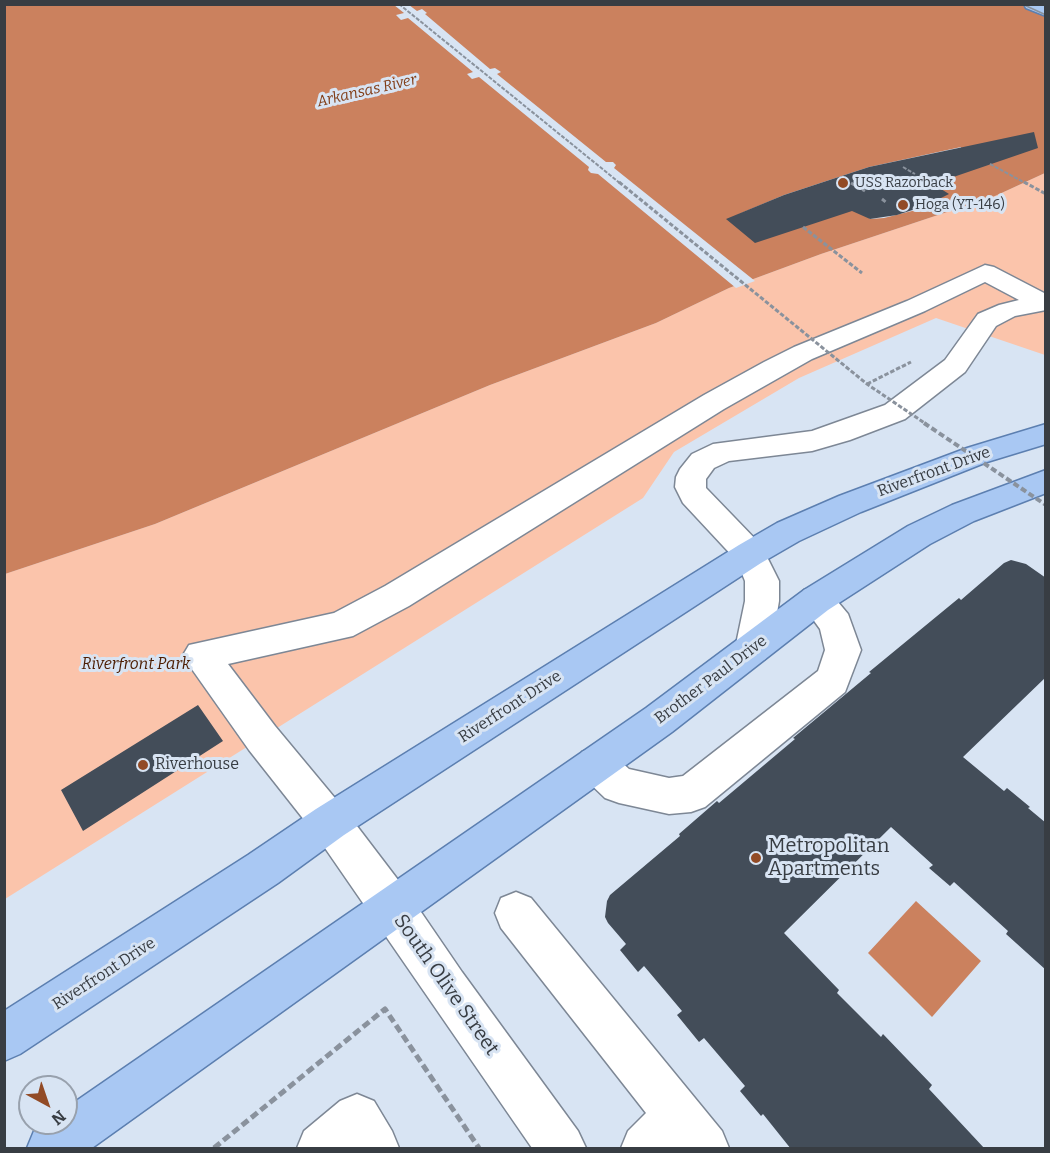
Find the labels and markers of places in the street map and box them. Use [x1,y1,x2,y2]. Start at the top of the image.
place label: USS Razorback [855,175,953,191]
marker: USS Razorback [836,176,850,190]
place label: Hoga (YT-146) [915,197,1005,213]
marker: Hoga (YT-146) [896,198,910,212]
place label: Riverhouse [155,755,239,775]
marker: Riverhouse [136,758,150,772]
place label: Metropolitan Apartments [768,834,889,881]
marker: Metropolitan Apartments [749,851,763,865]

